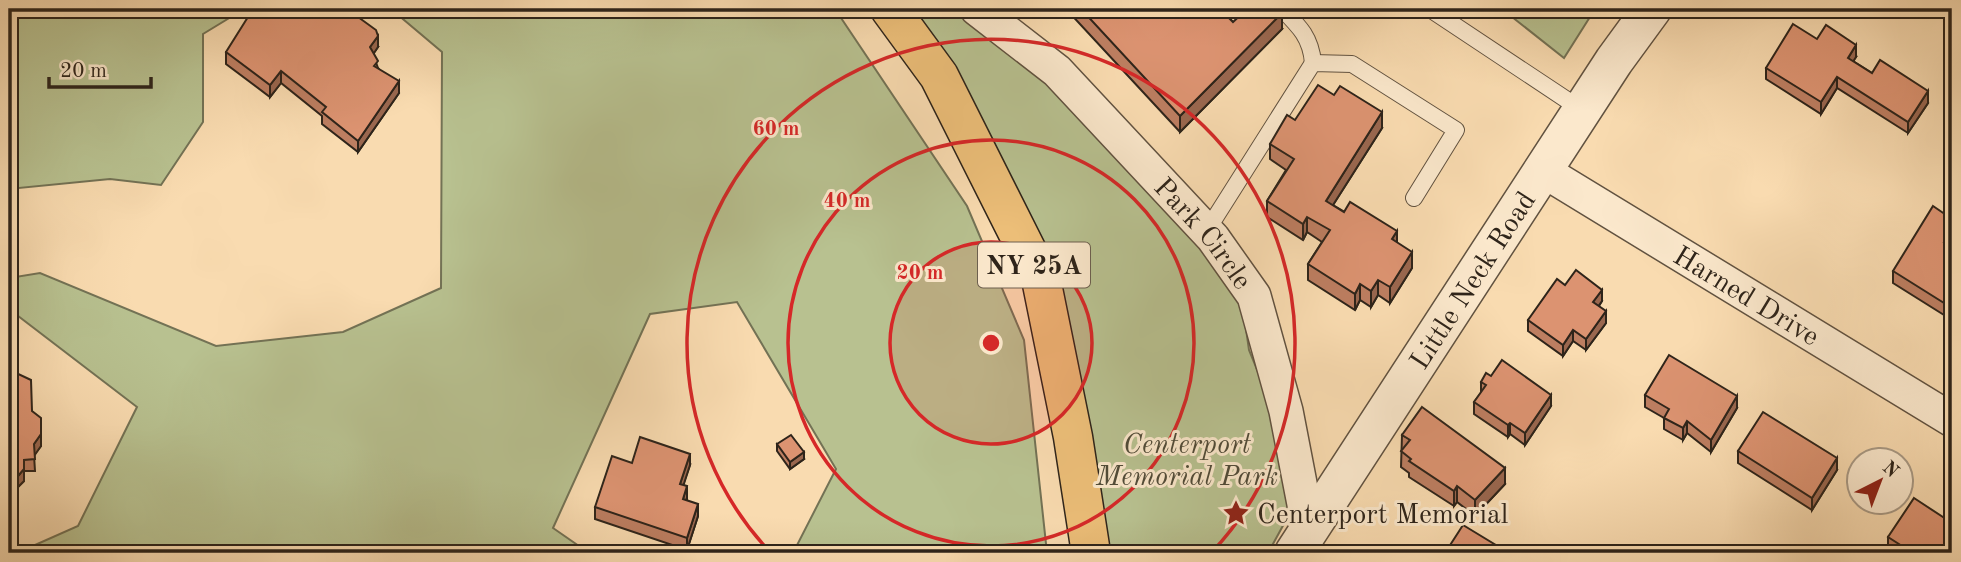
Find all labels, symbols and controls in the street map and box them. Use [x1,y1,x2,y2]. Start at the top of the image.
scale bar [49,46,150,90]
text: 20 m [60,61,107,82]
text: 60 m [752,119,800,140]
street label: Park Circle [1147,174,1256,295]
street label: Little Neck Road [1406,187,1542,375]
text: 40 m [823,191,871,212]
road number: NY 25A [978,242,1090,288]
street label: Harned Drive [1668,243,1823,352]
text: 20 m [896,263,944,284]
centre of rings [979,331,1003,355]
park label: Centerport Memorial Park [1095,432,1278,492]
north arrow [1846,447,1916,516]
text: N [1878,458,1902,482]
place icon: Centerport Memorial [1221,498,1251,528]
place label: Centerport Memorial [1257,502,1508,530]

